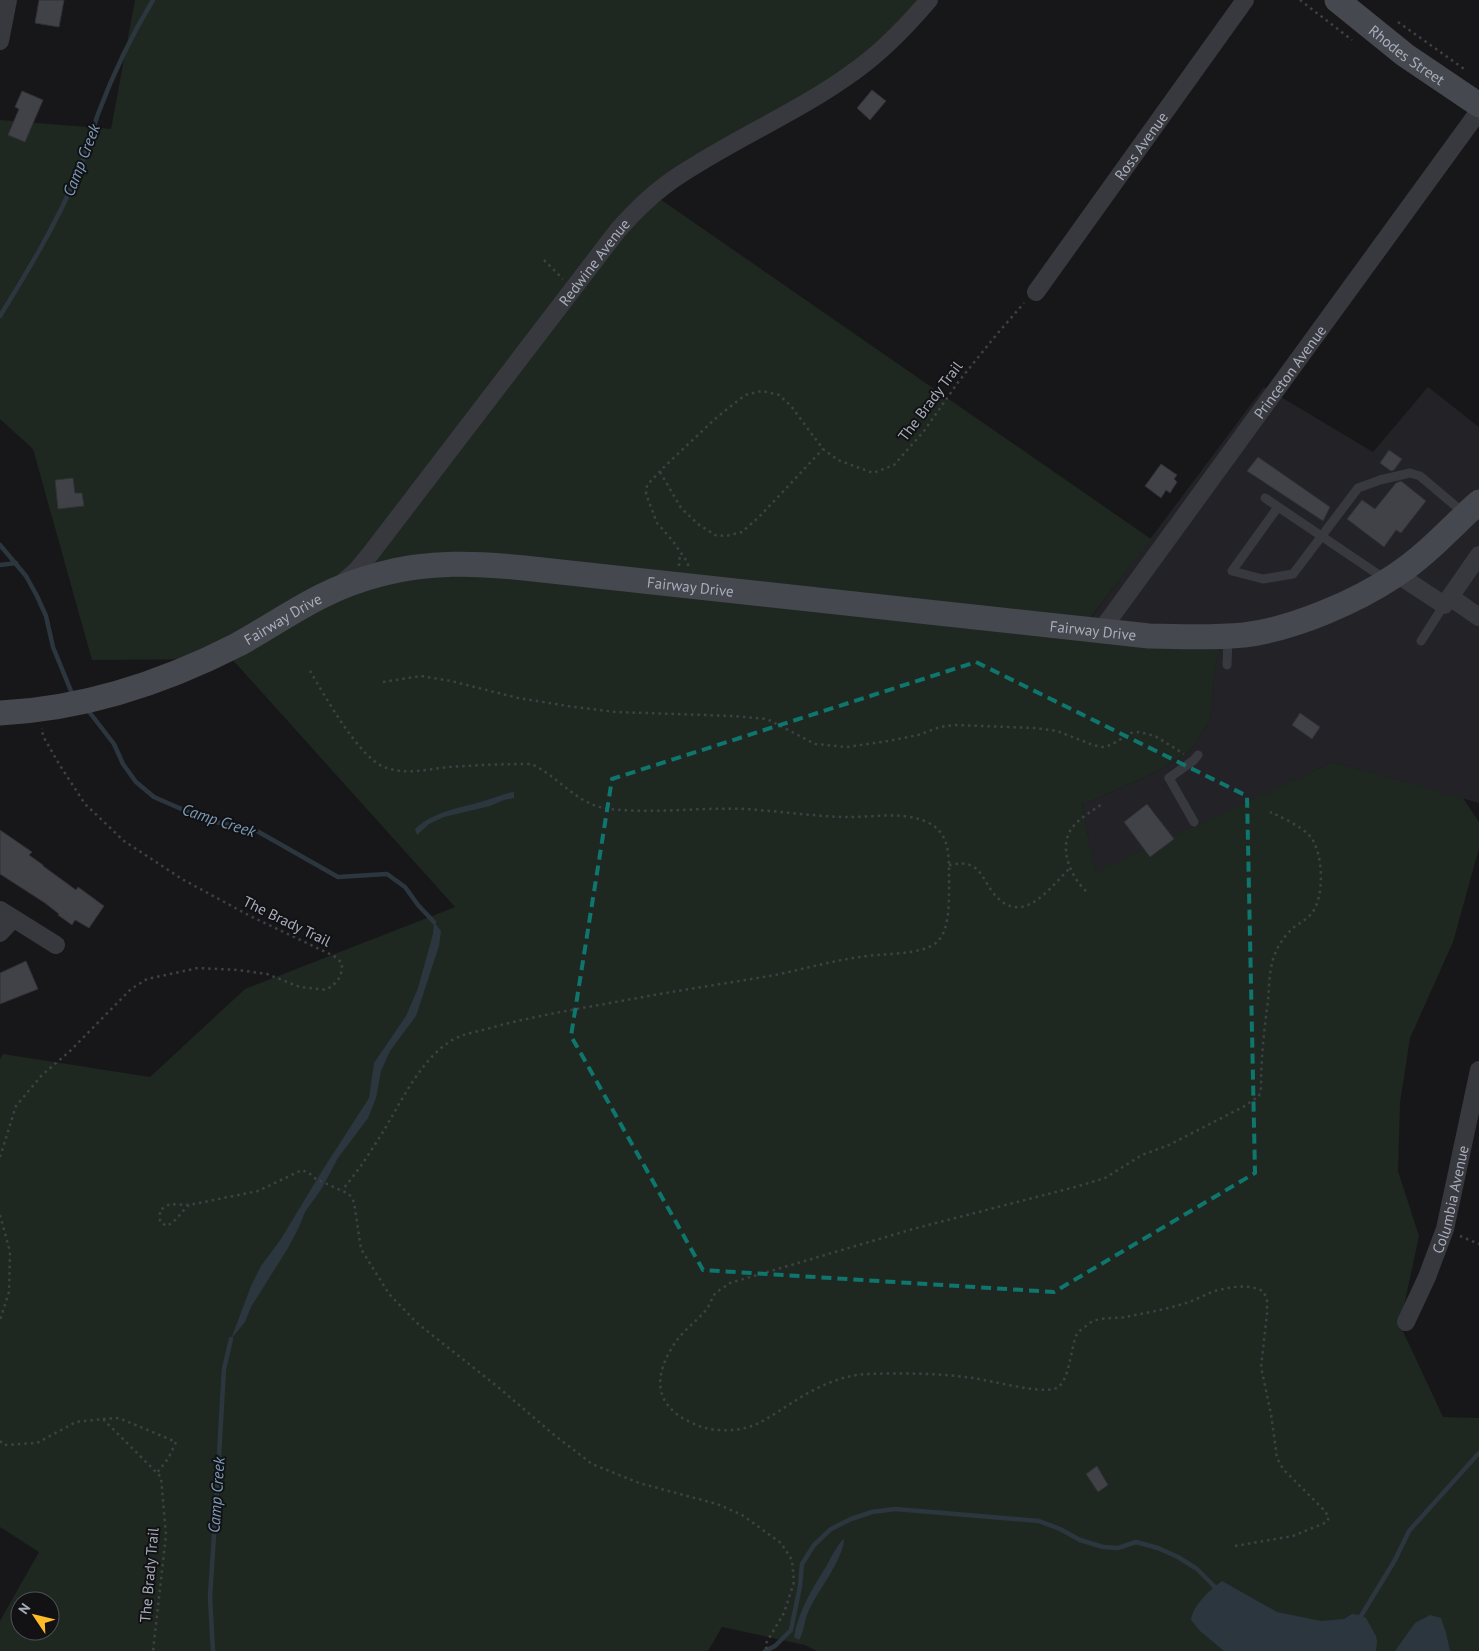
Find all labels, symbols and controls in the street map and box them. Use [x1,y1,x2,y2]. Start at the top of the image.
street label: Rhodes Street [1365,20,1449,89]
street label: Ross Avenue [1110,108,1172,183]
water label: Camp Creek [58,120,104,199]
street label: Redwine Avenue [554,214,634,309]
street label: Princeton Avenue [1249,321,1330,422]
street label: The Brady Trail [894,357,967,445]
street label: Fairway Drive [646,572,735,600]
street label: Fairway Drive [240,588,325,649]
street label: Fairway Drive [1049,616,1137,644]
water label: Camp Creek [180,799,259,841]
street label: The Brady Trail [240,892,335,951]
street label: Columbia Avenue [1427,1143,1472,1256]
water label: Camp Creek [203,1456,229,1534]
street label: The Brady Trail [135,1526,163,1623]
north arrow [10,1591,60,1641]
text: N [14,1600,34,1617]

